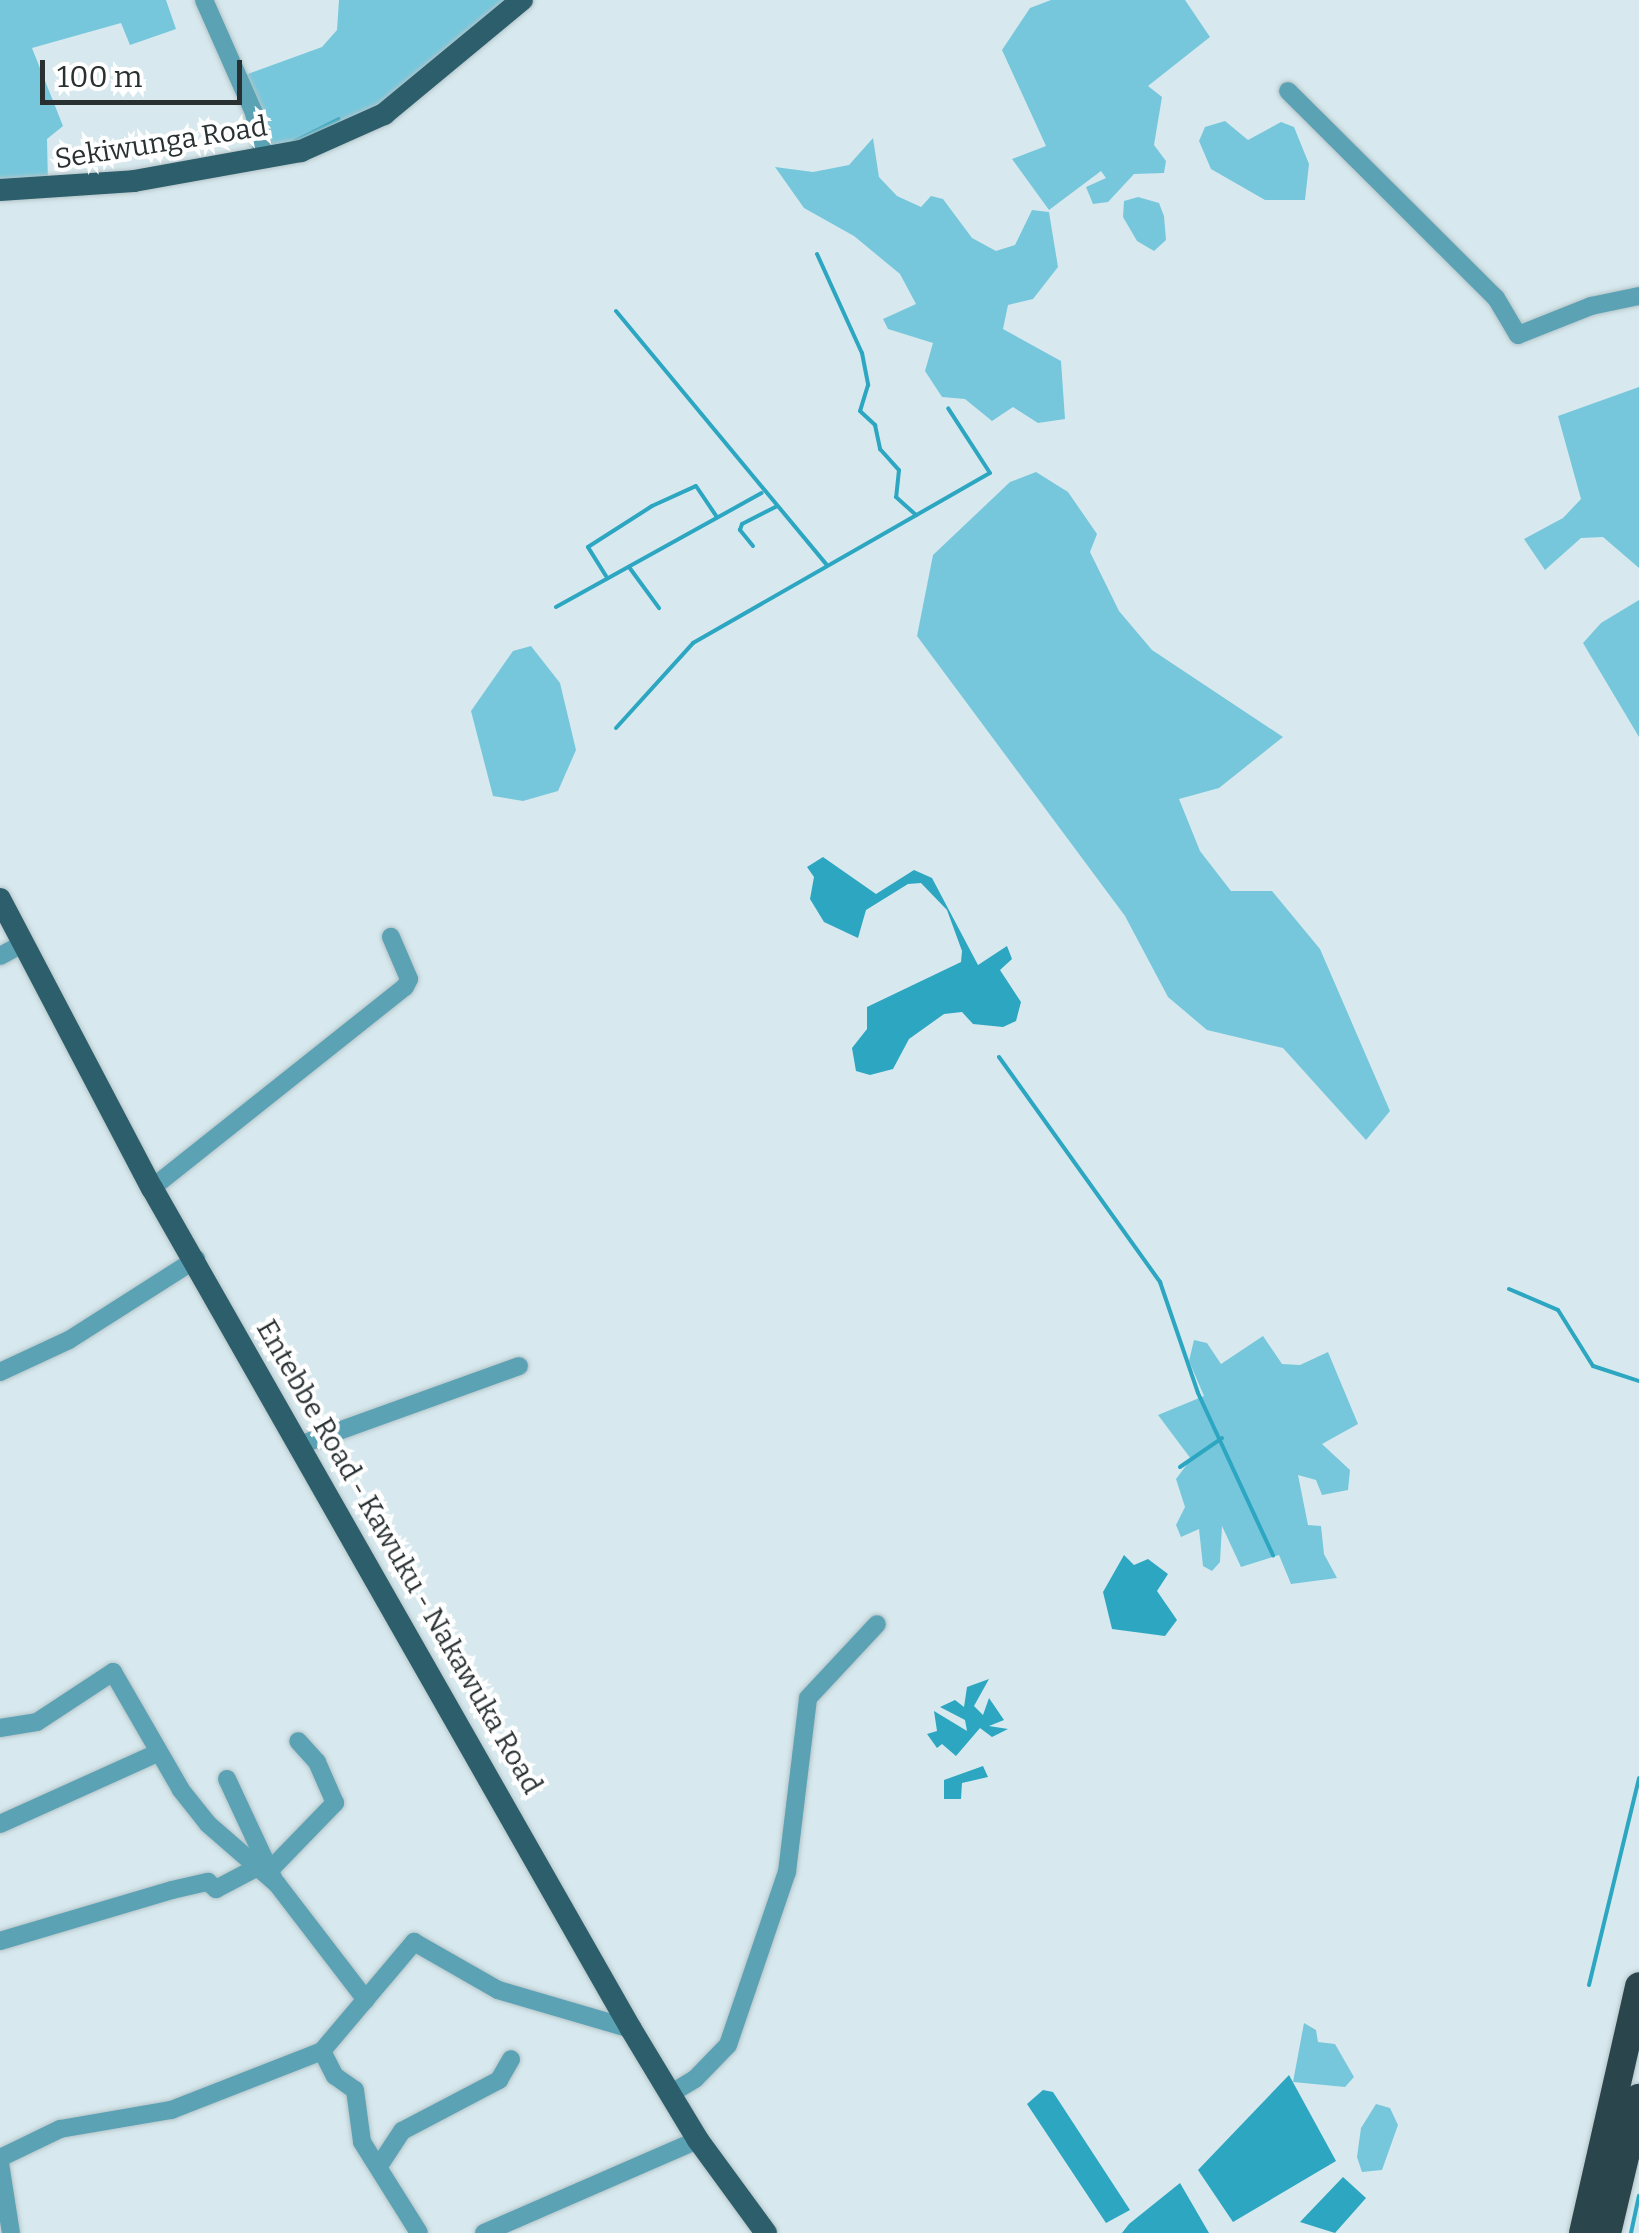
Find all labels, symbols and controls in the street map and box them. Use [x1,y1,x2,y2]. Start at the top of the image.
scale bar [45,40,248,102]
text: 100 m [57,59,142,95]
street label: Sekiwunga Road [52,110,270,176]
street label: Entebbe Road - Kawuku - Nakawuka Road [249,1314,549,1800]

